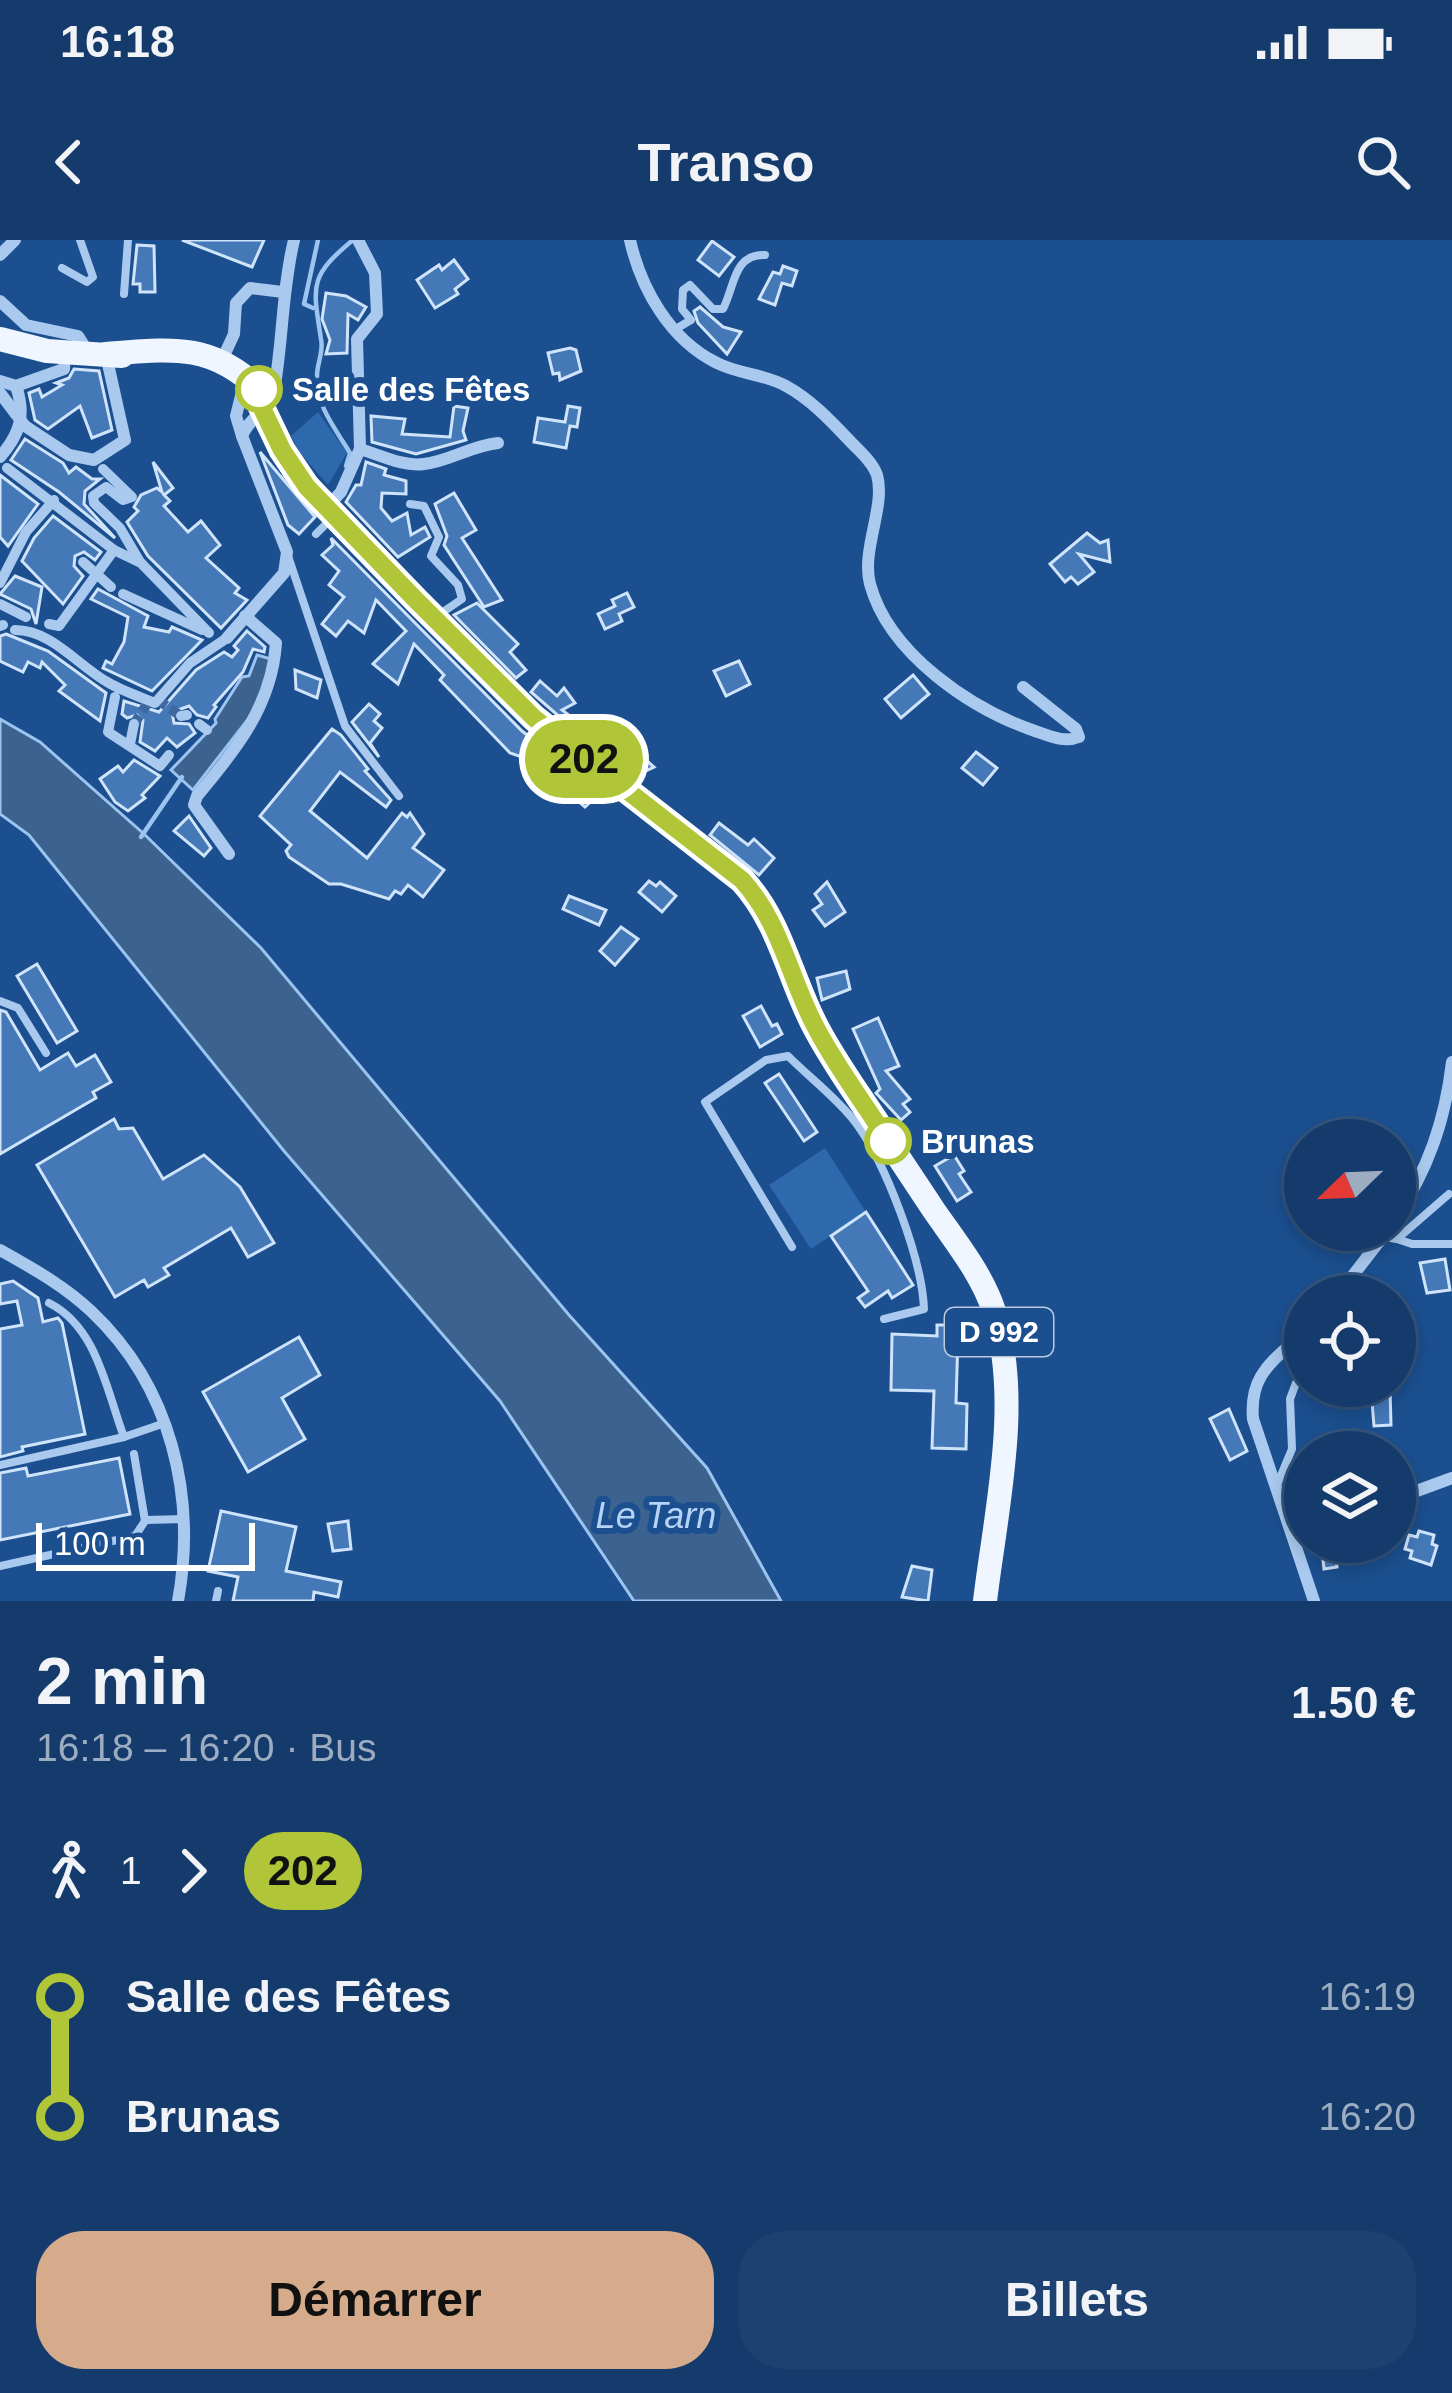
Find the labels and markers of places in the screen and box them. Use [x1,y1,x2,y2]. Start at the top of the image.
marker: Salle des Fêtes [237,367,281,411]
place label: Salle des Fêtes [292,371,530,408]
marker: Brunas [866,1119,910,1163]
place label: Brunas [921,1123,1035,1160]

